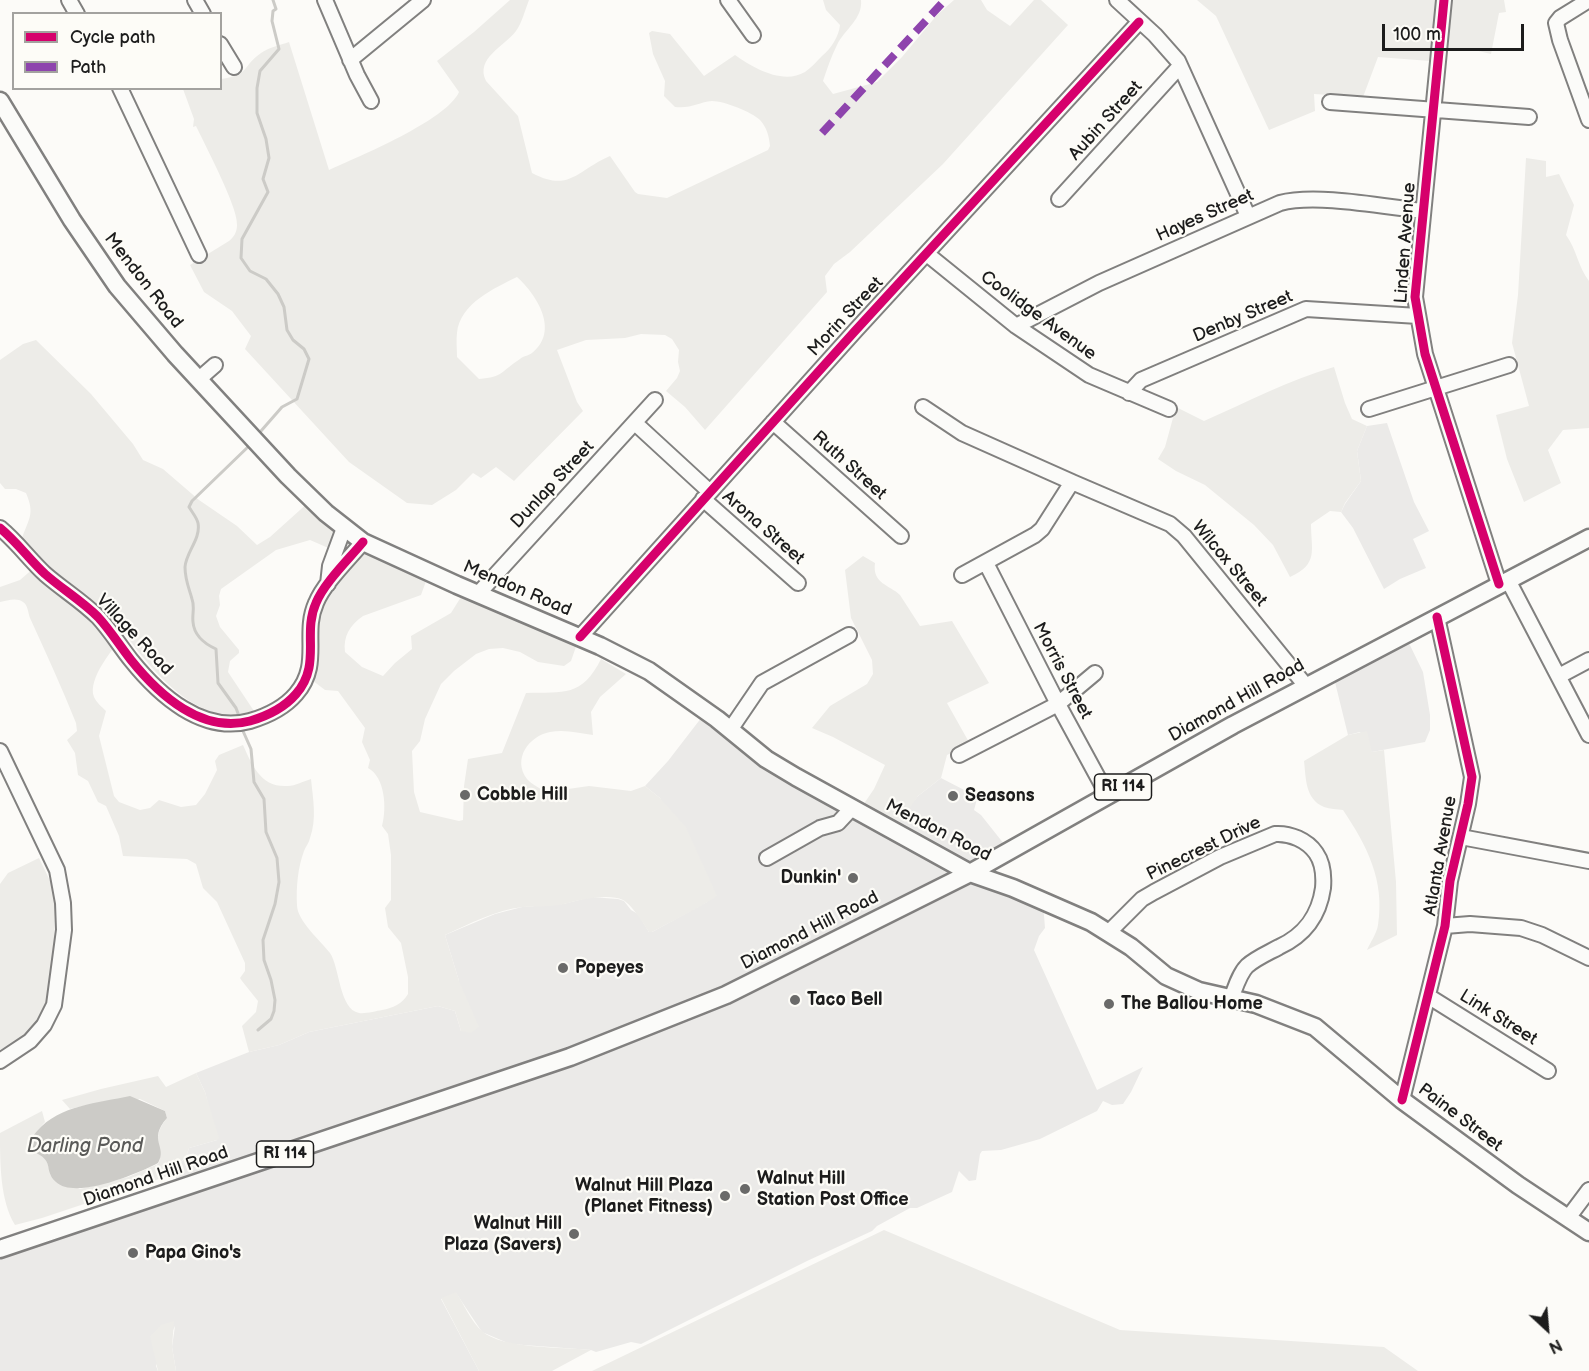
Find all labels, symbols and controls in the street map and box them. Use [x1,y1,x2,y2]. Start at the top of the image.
legend [12,12,222,90]
scale bar [1385,12,1528,50]
text: 100 m [1393,24,1441,45]
text: Cycle path [70,27,156,48]
text: Path [70,57,106,78]
street label: Aubin Street [1065,77,1147,165]
street label: Linden Avenue [1391,182,1421,304]
street label: Hayes Street [1153,185,1257,247]
street label: Mendon Road [99,229,187,333]
street label: Coolidge Avenue [976,267,1100,365]
street label: Morin Street [804,273,888,361]
street label: Denby Street [1190,286,1296,348]
street label: Ruth Street [807,427,891,505]
street label: Dunlap Street [507,437,599,533]
street label: Arona Street [717,486,809,570]
street label: Wilcox Street [1187,517,1271,611]
street label: Mendon Road [460,557,574,621]
street label: Village Road [91,590,177,680]
street label: Morris Street [1028,619,1096,723]
street label: Diamond Hill Road [1165,655,1309,747]
road number: RI 114 [1094,774,1152,800]
place label: Cobble Hill [477,784,568,806]
place label: Seasons [965,785,1035,807]
marker: Cobble Hill [458,788,472,802]
marker: Seasons [946,789,960,803]
street label: Atlanta Avenue [1420,794,1462,918]
street label: Mendon Road [882,795,994,867]
street label: Pinecrest Drive [1143,812,1265,886]
place label: Dunkin' [780,867,841,889]
marker: Dunkin' [846,871,860,885]
street label: Diamond Hill Road [737,887,883,975]
place label: Popeyes [575,957,644,979]
marker: Popeyes [556,961,570,975]
street label: Link Street [1455,986,1541,1050]
place label: Taco Bell [807,989,883,1011]
marker: Taco Bell [788,993,802,1007]
place label: The Ballou Home [1121,993,1263,1015]
marker: The Ballou Home [1102,997,1116,1011]
street label: Paine Street [1414,1079,1506,1157]
water label: Darling Pond [27,1135,143,1159]
road number: RI 114 [256,1141,314,1167]
street label: Diamond Hill Road [81,1142,231,1212]
place label: Walnut Hill Station Post Office [757,1168,909,1210]
place label: Walnut Hill Plaza (Planet Fitness) [575,1175,713,1218]
marker: Walnut Hill Station Post Office [738,1182,752,1196]
marker: Walnut Hill Plaza (Planet Fitness) [718,1189,732,1203]
place label: Walnut Hill Plaza (Savers) [444,1213,562,1256]
marker: Walnut Hill Plaza (Savers) [567,1227,581,1241]
place label: Papa Gino's [145,1242,241,1264]
marker: Papa Gino's [126,1246,140,1260]
north arrow [1517,1299,1577,1359]
text: N [1546,1334,1565,1357]

